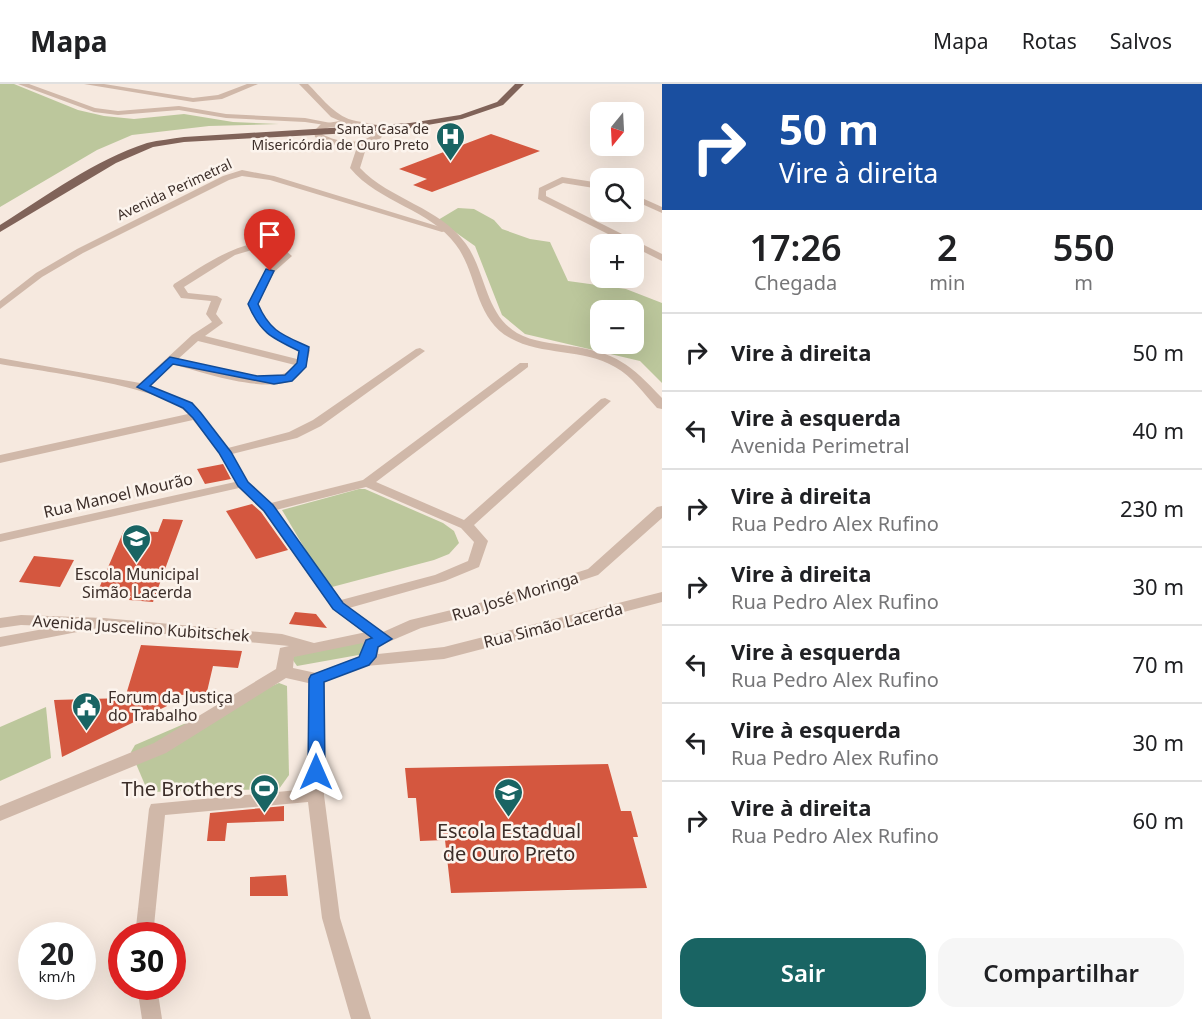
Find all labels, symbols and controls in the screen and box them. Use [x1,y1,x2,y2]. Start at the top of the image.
text: Mapa [30,22,108,60]
text: Mapa [933,27,989,55]
text: Rotas [1022,27,1077,55]
text: Salvos [1110,27,1172,55]
text: 50 m [779,100,879,157]
north arrow [590,102,644,156]
map controls [590,102,644,354]
icon: right [680,108,758,186]
place label: Santa Casa de Misericórdia de Ouro Preto [252,119,429,154]
hospital icon: Santa Casa de Misericórdia de Ouro Preto [434,120,466,162]
street label: Avenida Perimetral [113,154,235,224]
text: Vire à direita [779,154,938,191]
button: search [590,168,644,222]
pin [244,209,295,271]
icon: arrive [253,218,286,251]
text: 17:26 [749,223,842,272]
text: 2 [937,223,958,272]
text: 550 [1053,223,1115,272]
button: + [590,234,644,288]
text: Chegada [754,269,837,296]
text: min [929,269,965,296]
text: m [1074,269,1093,296]
button: − [590,300,644,354]
icon: right [680,336,713,369]
text: Vire à direita [731,337,871,367]
text: 50 m [1133,337,1184,367]
text: Vire à esquerda [731,402,901,432]
icon: left [680,414,713,447]
text: 40 m [1133,415,1184,445]
text: Avenida Perimetral [731,432,910,459]
street label: Rua Manoel Mourão [41,467,195,523]
text: Vire à direita [731,480,871,510]
icon: right [680,492,713,525]
text: 230 m [1120,493,1184,523]
text: Rua Pedro Alex Rufino [731,510,939,537]
school or university icon: Escola Municipal Simão Lacerda [121,522,153,564]
text: Vire à direita [731,558,871,588]
place label: Escola Municipal Simão Lacerda [75,563,199,603]
street label: Rua José Moringa [449,566,581,626]
icon: right [680,570,713,603]
text: 30 m [1133,571,1184,601]
text: Rua Pedro Alex Rufino [731,588,939,615]
street label: Rua Simão Lacerda [481,597,625,653]
street label: Avenida Juscelino Kubitschek [32,609,251,647]
text: Vire à esquerda [731,636,901,666]
icon: left [680,648,713,681]
text: 70 m [1133,649,1184,679]
text: Rua Pedro Alex Rufino [731,666,939,693]
place label: Forum da Justiça do Trabalho [108,686,233,726]
public building icon: Forum da Justiça do Trabalho [71,690,103,732]
text: Vire à esquerda [731,714,901,744]
icon: left [680,726,713,759]
text: 30 m [1133,727,1184,757]
position arrow [284,740,348,804]
text: Rua Pedro Alex Rufino [731,744,939,771]
sports icon: The Brothers [248,772,280,814]
place label: The Brothers [121,775,243,802]
school or university icon: Escola Estadual de Ouro Preto [493,776,525,818]
text: Vire à direita [731,792,871,822]
icon: right [680,804,713,837]
text: 60 m [1133,805,1184,835]
place label: Escola Estadual de Ouro Preto [437,817,581,867]
text: Rua Pedro Alex Rufino [731,822,939,849]
speed limit sign: 30 [108,922,186,1000]
text: 20 [40,933,74,974]
button: Sair [680,938,926,1007]
button: Compartilhar [938,938,1184,1007]
text: km/h [39,966,75,986]

